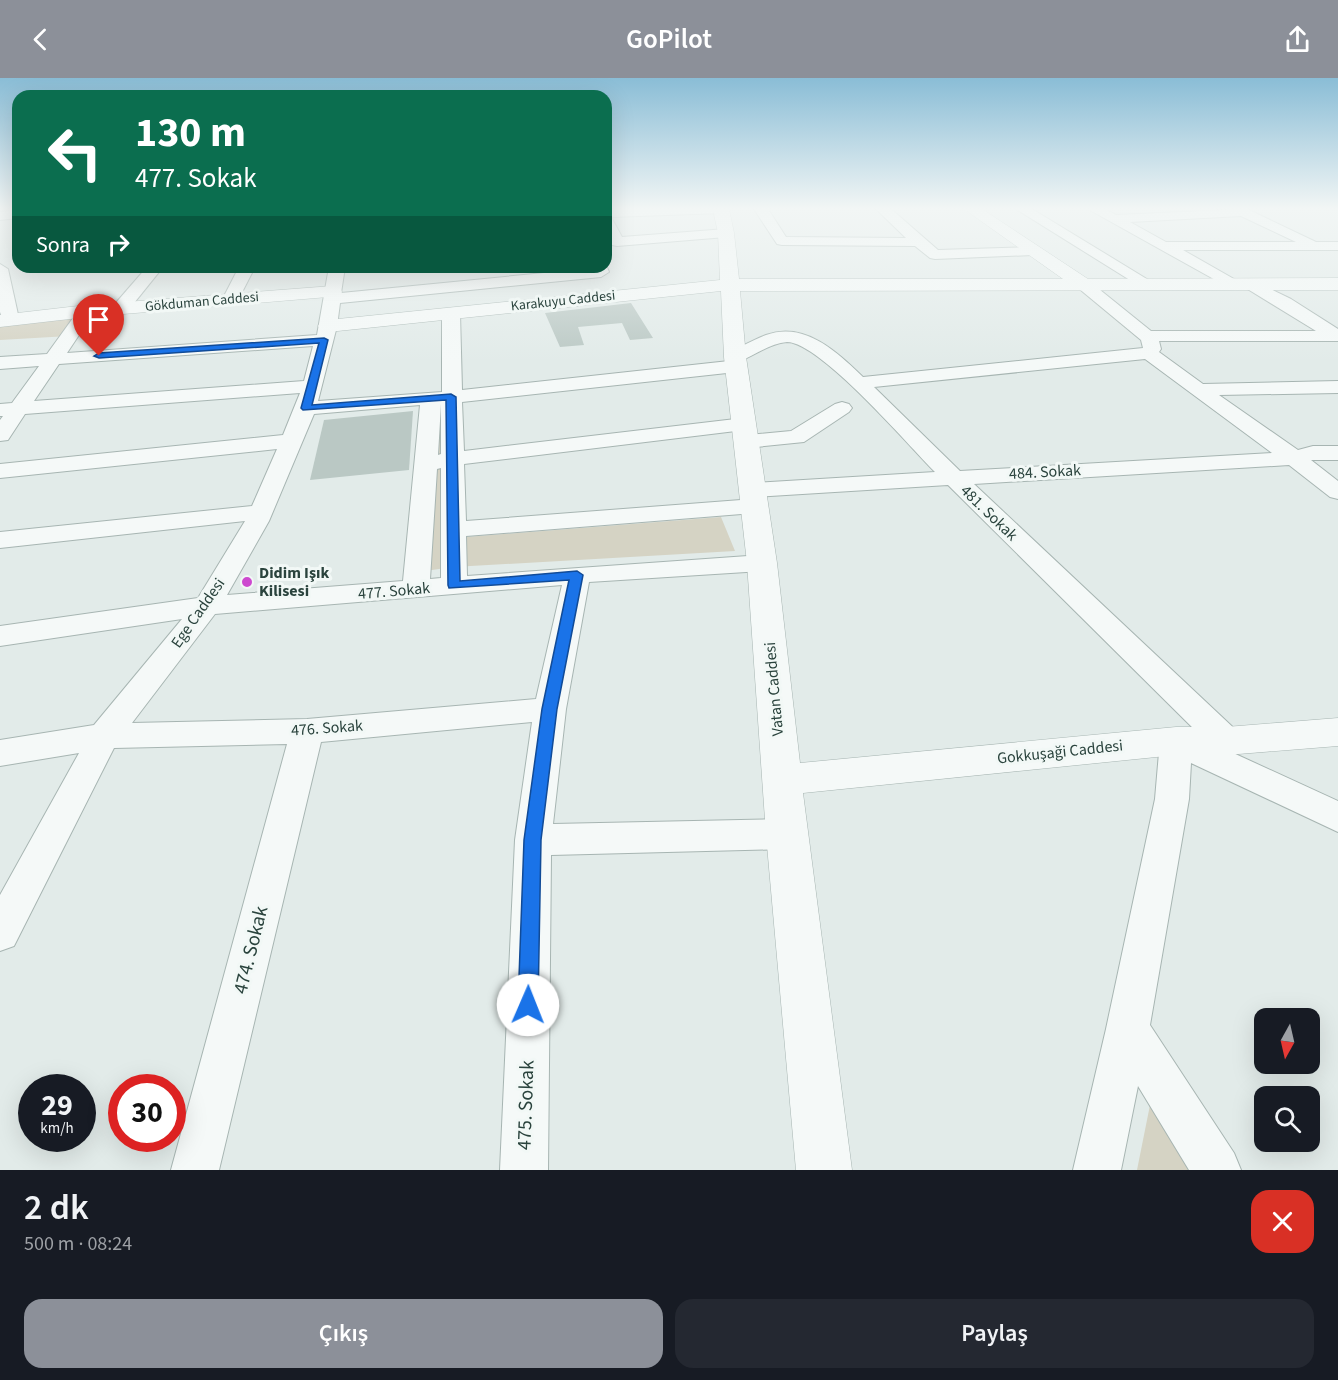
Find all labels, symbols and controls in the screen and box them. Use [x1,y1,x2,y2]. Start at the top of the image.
text: GoPilot [626,20,712,59]
icon: back [24,23,57,56]
icon: share [1281,23,1314,56]
text: 130 m [135,103,246,163]
icon: left [36,114,114,192]
text: 477. Sokak [135,159,257,198]
icon: right [102,228,135,261]
text: Sonra [36,229,90,261]
street label: Karakuyu Caddesi [510,286,616,316]
street label: Gökduman Caddesi [144,287,260,317]
pin [73,294,124,356]
icon: arrive [82,303,115,336]
street label: 484. Sokak [1008,459,1082,485]
street label: 481. Sokak [955,480,1023,546]
place label: Didim Işık Kilisesi [259,562,329,602]
street label: Ege Caddesi [166,574,230,652]
marker: Didim Işık Kilisesi [240,575,254,589]
street label: 477. Sokak [357,577,431,605]
street label: Vatan Caddesi [759,641,789,737]
street label: 476. Sokak [290,715,364,741]
street label: Gokkuşaği Caddesi [996,734,1124,770]
street label: 474. Sokak [227,903,275,997]
position arrow [496,973,560,1037]
north arrow [1254,1008,1320,1074]
map controls [1254,1008,1320,1152]
street label: 475. Sokak [510,1059,542,1150]
speed limit sign: 30 [108,1074,186,1152]
text: 29 [41,1084,73,1127]
button: search [1254,1086,1320,1152]
text: km/h [40,1118,74,1139]
text: 2 dk [24,1182,89,1233]
button: close [1251,1190,1314,1253]
text: 500 m · 08:24 [24,1230,132,1258]
button: Çıkış [24,1299,663,1368]
button: Paylaş [675,1299,1314,1368]

